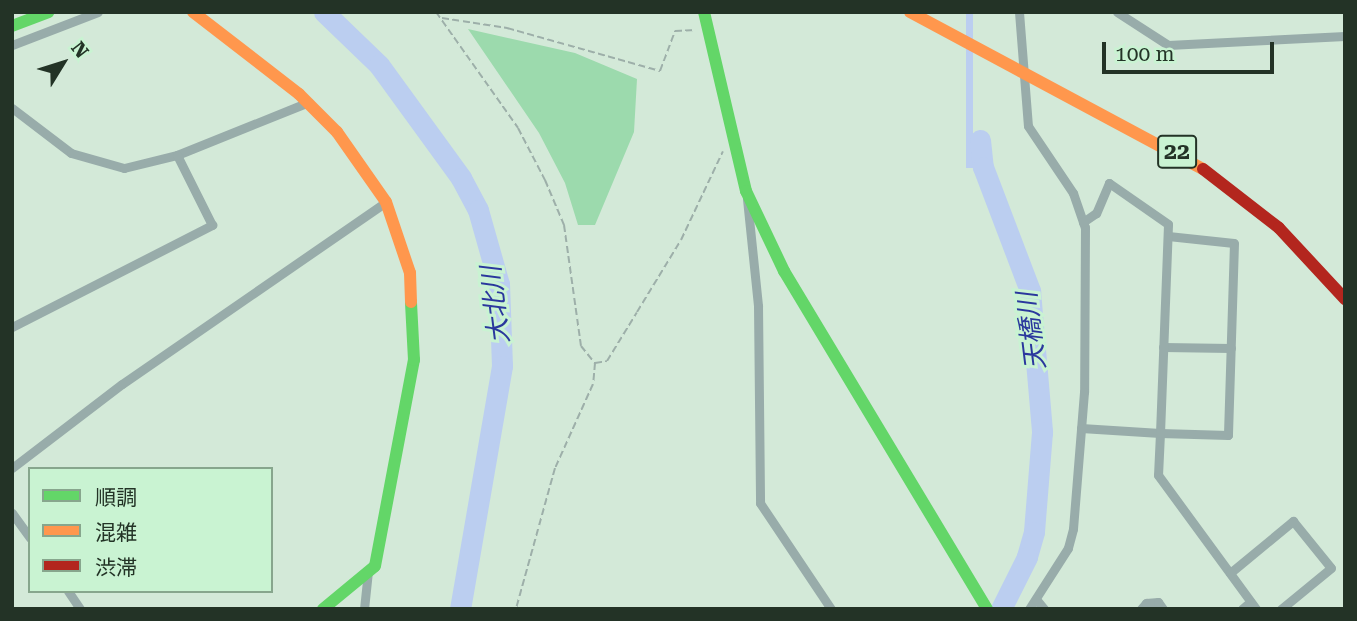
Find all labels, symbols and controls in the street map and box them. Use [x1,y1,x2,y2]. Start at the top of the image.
north arrow [28,28,98,98]
scale bar [1105,28,1276,72]
text: N [66,37,94,63]
text: 100 m [1115,42,1175,66]
road number: 22 [1156,132,1198,172]
water label: 大北川 [476,264,516,346]
water label: 天橋川 [1012,290,1052,372]
legend [28,467,273,593]
text: 順調 [95,486,137,510]
text: 混雑 [95,521,137,545]
text: 渋滞 [95,556,137,580]

